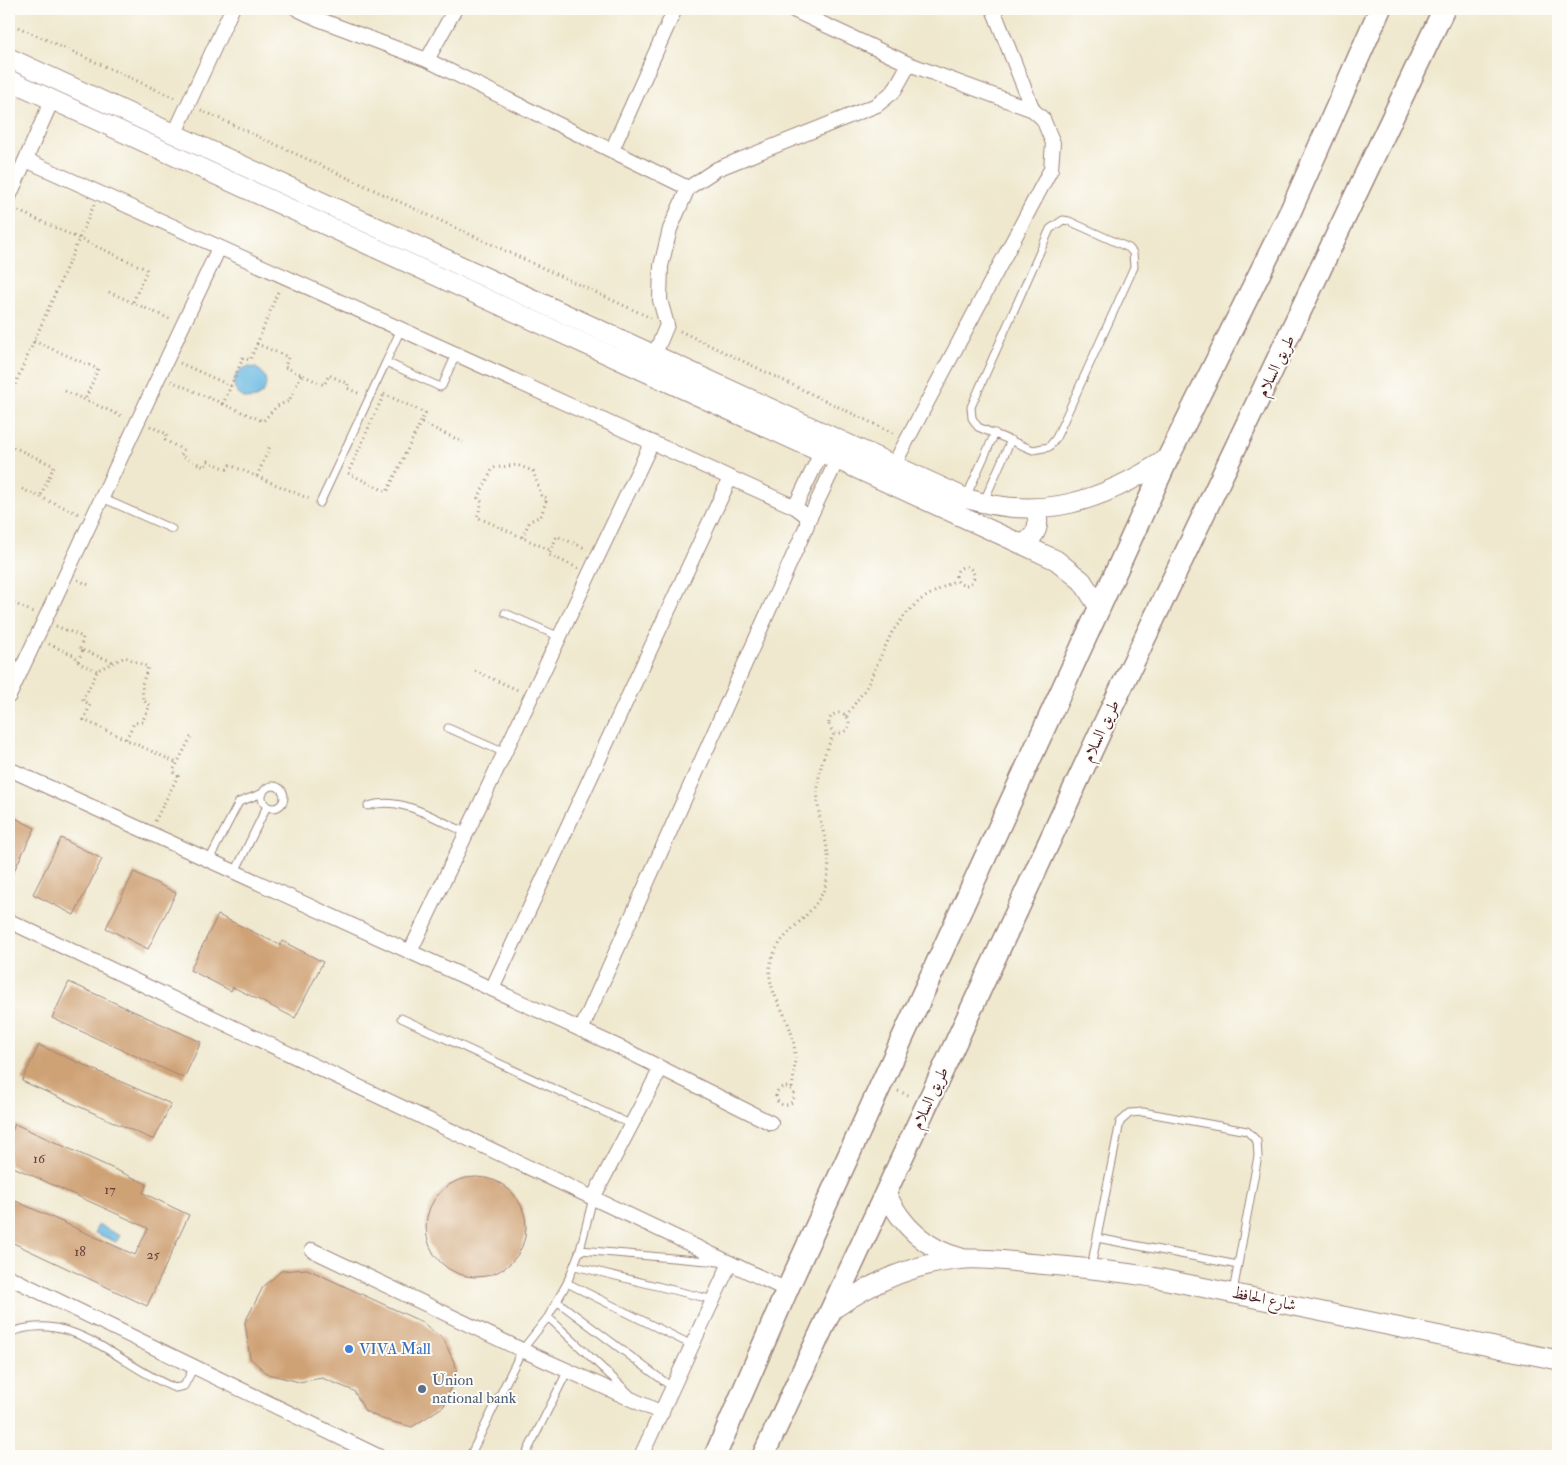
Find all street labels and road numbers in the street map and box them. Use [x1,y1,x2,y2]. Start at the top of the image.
street label: طريق السلام [1252,332,1303,402]
street label: طريق السلام [1078,697,1128,767]
street label: طريق السلام [907,1064,957,1134]
street label: شارع الحافظ [1229,1282,1298,1318]

